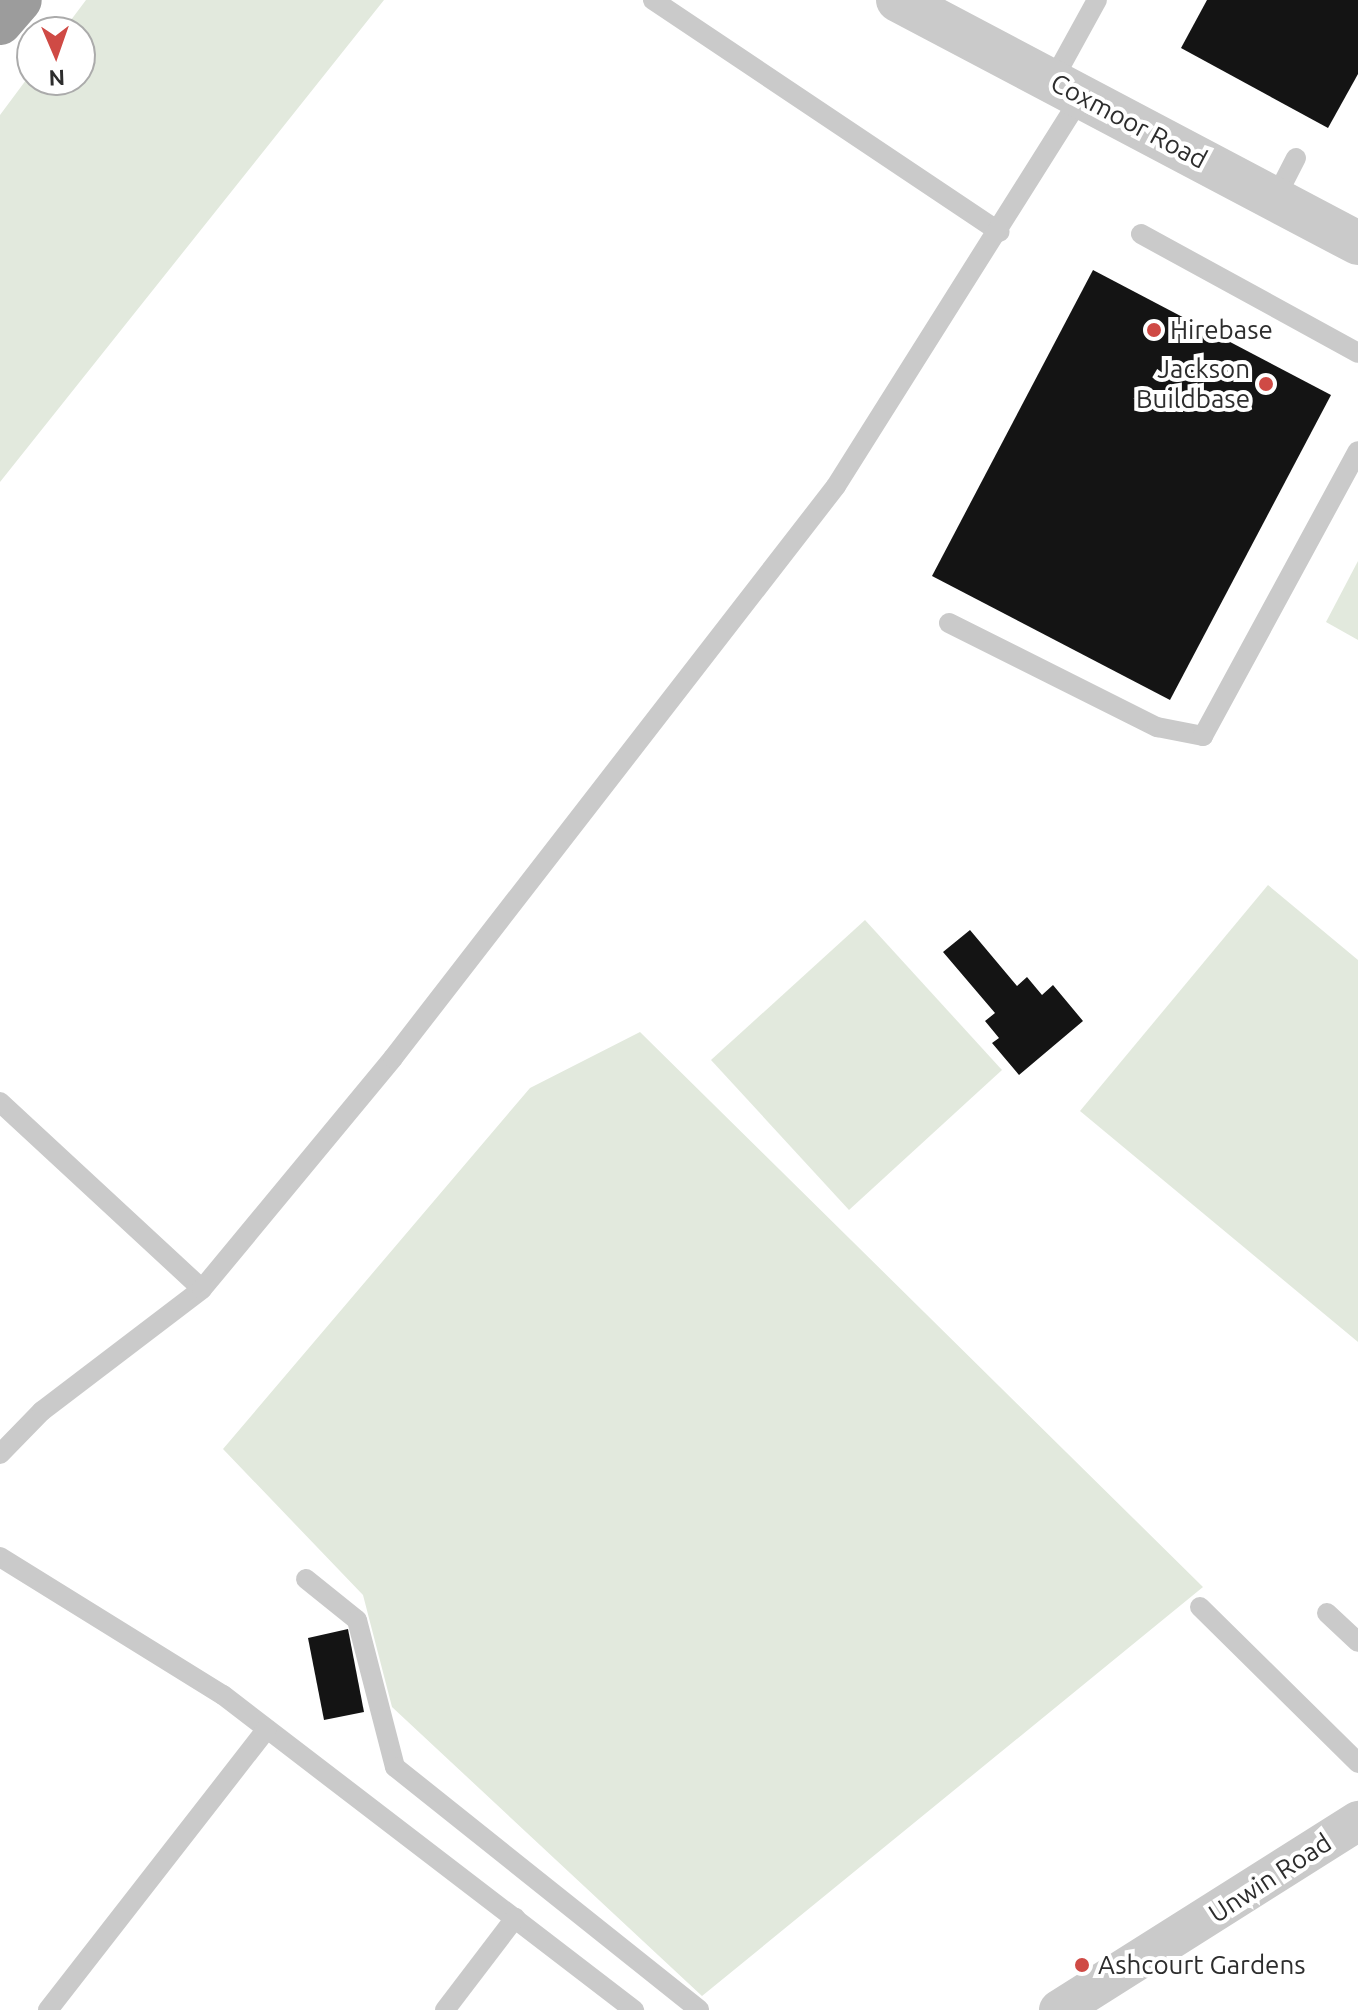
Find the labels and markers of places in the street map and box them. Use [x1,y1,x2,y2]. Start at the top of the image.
place label: Hirebase [1170,314,1273,346]
marker: Hirebase [1145,321,1163,339]
place label: Jackson Buildbase [1136,353,1250,414]
marker: Jackson Buildbase [1257,375,1275,393]
place label: Ashcourt Gardens [1098,1949,1306,1981]
marker: Ashcourt Gardens [1073,1956,1091,1974]

